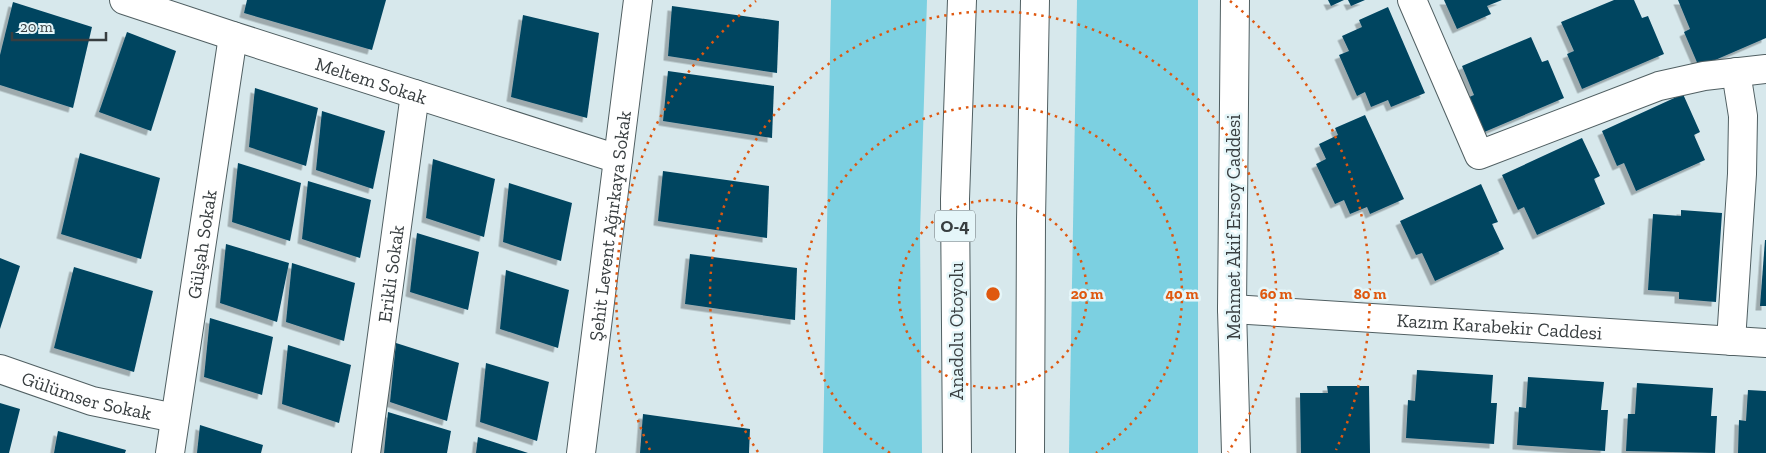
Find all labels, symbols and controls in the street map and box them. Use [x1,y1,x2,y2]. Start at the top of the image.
scale bar [12,10,106,42]
text: 20 m [20,18,53,36]
street label: Meltem Sokak [312,52,430,109]
street label: Şehit Levent Ağırkaya Sokak [584,109,636,342]
street label: Mehmet Akif Ersoy Caddesi [1222,114,1245,340]
street label: Gülşah Sokak [182,188,222,301]
road number: O-4 [935,210,975,242]
street label: Erikli Sokak [373,224,409,324]
street label: Anadolu Otoyolu [945,262,968,400]
centre of rings [984,285,1002,303]
text: 20 m [1071,285,1103,303]
text: 40 m [1165,285,1199,303]
text: 60 m [1260,285,1292,303]
text: 80 m [1354,285,1386,303]
street label: Kazım Karabekir Caddesi [1396,309,1603,345]
street label: Gülümser Sokak [19,366,154,425]

